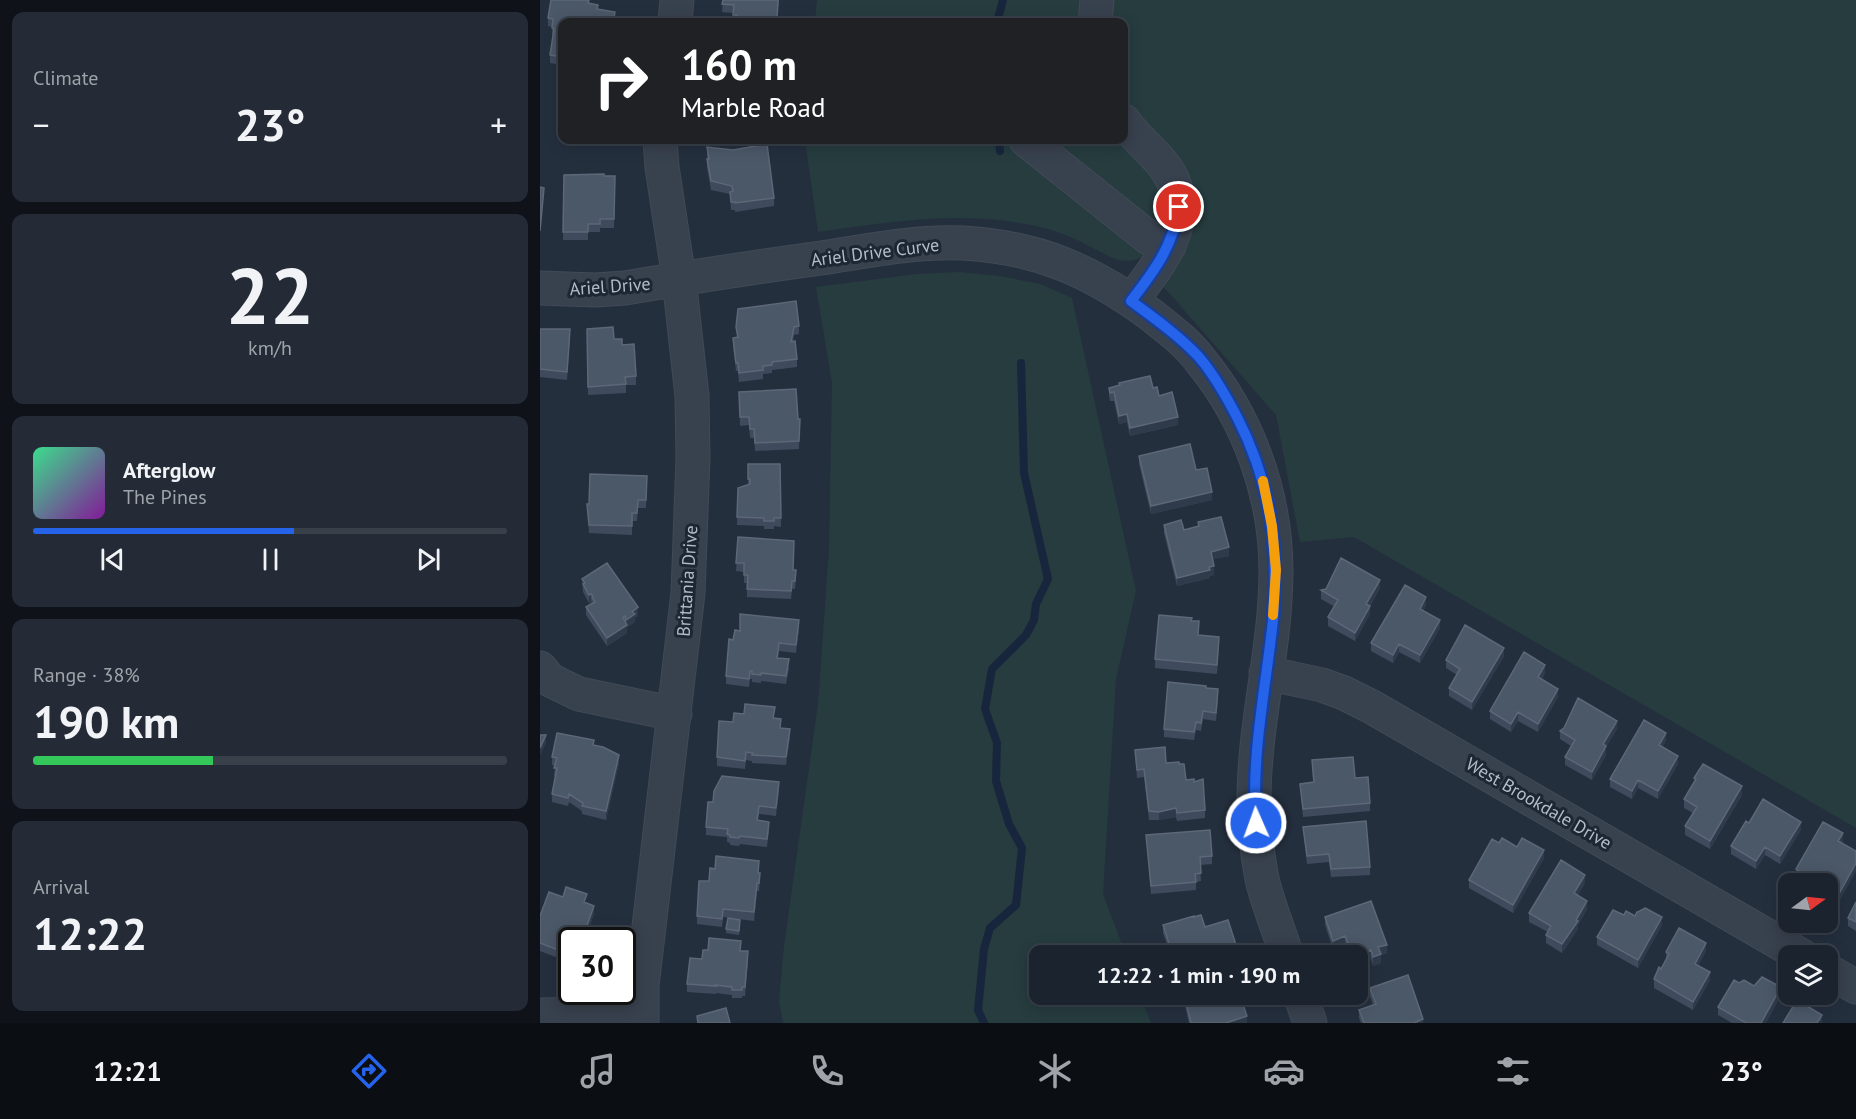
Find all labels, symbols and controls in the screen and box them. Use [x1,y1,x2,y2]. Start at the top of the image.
text: 160 m [681,37,797,92]
icon: right [582,42,660,120]
text: Climate [33,65,99,91]
text: Marble Road [681,90,825,124]
text: 23° [235,95,305,153]
text: − [33,103,50,146]
text: + [490,103,507,146]
pin [1153,181,1204,232]
icon: arrive [1162,190,1195,223]
street label: Ariel Drive Curve [809,233,941,271]
text: 22 [226,245,314,346]
street label: Ariel Drive [569,272,651,300]
text: km/h [248,335,292,361]
text: Afterglow [123,456,215,484]
text: The Pines [123,484,207,510]
street label: Brittania Drive [672,525,702,637]
icon: previous [96,543,129,576]
icon: pause [254,543,287,576]
icon: next [412,543,445,576]
text: Range · 38% [33,662,140,688]
text: 190 km [33,692,179,750]
street label: West Brookdale Drive [1462,752,1616,854]
position arrow [1224,791,1288,855]
north arrow [1778,873,1838,933]
map controls [1778,873,1838,1005]
text: Arrival [33,874,89,900]
text: 12:22 [33,904,147,962]
speed limit sign: 30 [558,927,636,1005]
button: layers [1778,945,1838,1005]
text: 12:22 · 1 min · 190 m [1097,961,1300,989]
icon: directions [348,1050,390,1092]
icon: music [577,1050,619,1092]
icon: phone [806,1050,848,1092]
icon: climate [1034,1050,1076,1092]
icon: car [1263,1050,1305,1092]
icon: filters [1492,1050,1534,1092]
text: 12:21 [93,1054,162,1088]
text: 23° [1720,1054,1763,1088]

